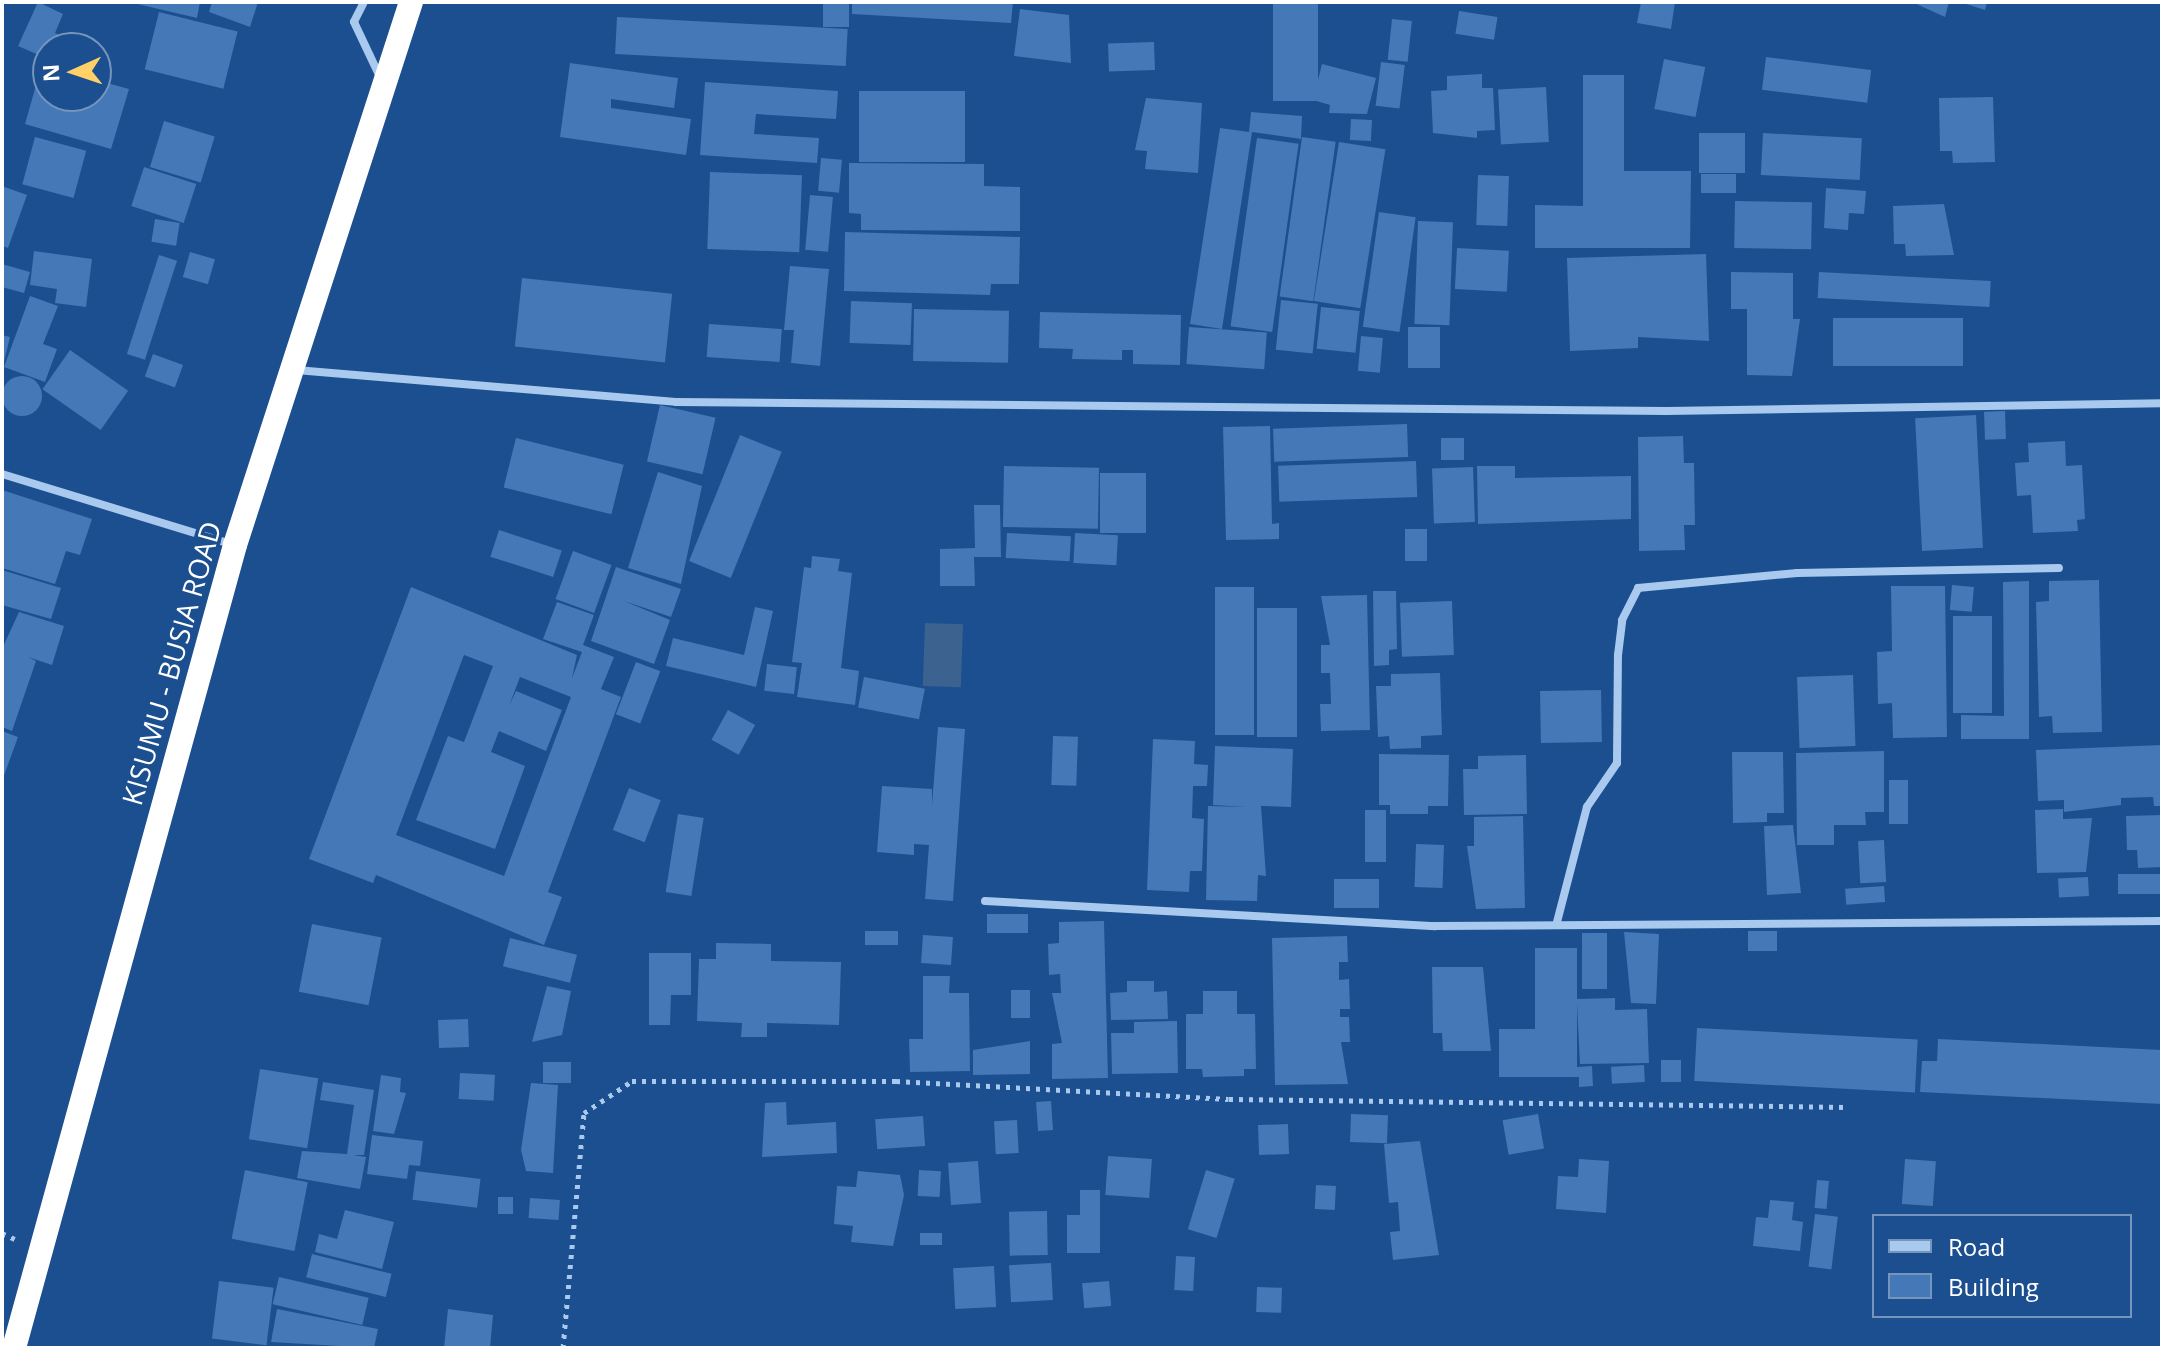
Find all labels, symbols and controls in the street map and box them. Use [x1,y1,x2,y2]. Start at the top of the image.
north arrow [32,32,112,112]
text: N [35,63,65,83]
street label: KISUMU - BUSIA ROAD [114,517,228,809]
legend [1872,1214,2132,1318]
text: Road [1948,1230,2005,1263]
text: Building [1948,1270,2039,1303]

